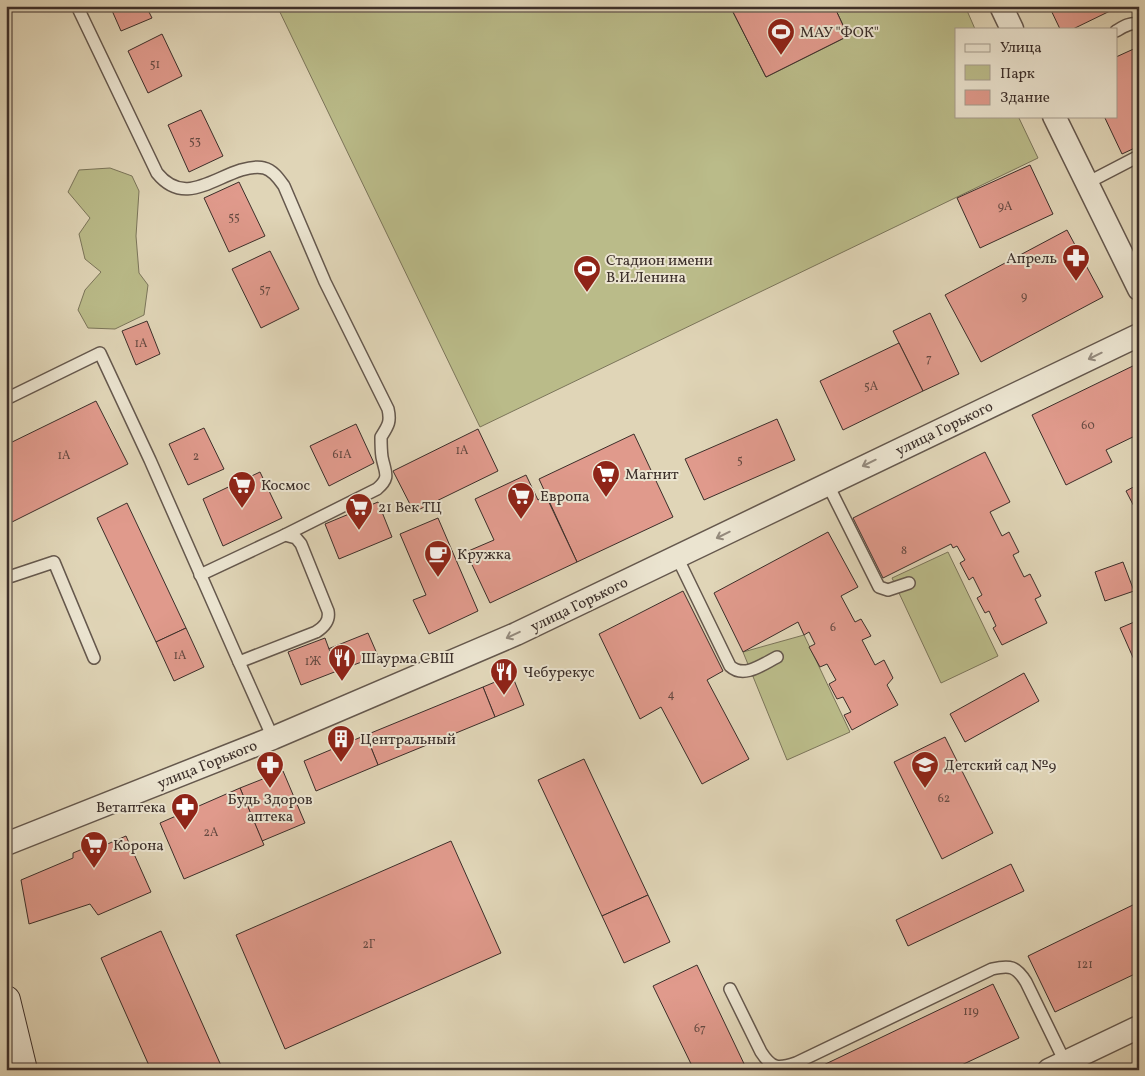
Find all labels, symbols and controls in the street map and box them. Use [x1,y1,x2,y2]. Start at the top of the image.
sports icon: МАУ "ФОК" [766,17,796,56]
place label: МАУ "ФОК" [800,23,879,44]
legend [955,28,1118,118]
text: Улица [1000,38,1042,59]
house number: 51 [150,57,160,73]
text: Парк [1000,64,1035,85]
text: Здание [1000,88,1050,109]
house number: 53 [189,134,201,150]
house number: 9А [998,199,1013,215]
house number: 55 [228,210,240,226]
pharmacy icon: Апрель [1061,243,1091,282]
place label: Апрель [1006,249,1057,270]
place label: Стадион имени В.И.Ленина [606,251,713,289]
sports icon: Стадион имени В.И.Ленина [572,254,602,293]
house number: 57 [259,282,271,298]
house number: 9 [1021,289,1027,305]
house number: 1А [134,336,148,352]
house number: 7 [926,351,932,367]
one-way arrow [1088,351,1103,361]
house number: 5А [864,379,879,395]
street label: улица Горького [892,397,997,462]
house number: 60 [1081,418,1095,434]
house number: 1А [455,443,469,459]
house number: 61А [332,447,352,463]
house number: 1А [57,448,71,464]
house number: 2 [193,449,199,465]
house number: 5 [737,453,743,469]
supermarket icon: Магнит [591,459,621,498]
one-way arrow [862,459,877,469]
place label: Магнит [625,465,679,486]
supermarket icon: Космос [227,470,257,509]
place label: Космос [261,476,311,497]
supermarket icon: Европа [506,481,536,520]
place label: Европа [540,487,589,508]
supermarket icon: 21 Век ТЦ [344,492,374,531]
place label: 21 Век ТЦ [378,498,442,519]
one-way arrow [716,530,731,540]
cafe icon: Кружка [423,539,453,578]
house number: 8 [901,543,907,559]
place label: Кружка [457,545,511,566]
street label: улица Горького [527,573,632,638]
house number: 6 [830,620,836,636]
one-way arrow [506,630,521,640]
restaurant icon: Шаурма СВШ [327,643,357,682]
house number: 1А [173,648,187,664]
place label: Шаурма СВШ [361,649,454,670]
house number: 1Ж [305,654,321,670]
restaurant icon: Чебурекус [489,657,519,696]
place label: Чебурекус [523,663,595,684]
house number: 4 [667,687,675,703]
building icon: Центральный [326,724,356,763]
place label: Центральный [360,730,456,751]
street label: улица Горького [154,736,261,795]
pharmacy icon: Будь Здоров аптека [255,750,285,789]
school or university icon: Детский сад №9 [910,750,940,789]
place label: Детский сад №9 [944,756,1057,777]
place label: Будь Здоров аптека [227,790,313,828]
house number: 62 [938,791,950,807]
pharmacy icon: Ветаптека [170,792,200,831]
place label: Ветаптека [96,798,166,819]
house number: 2А [204,825,219,841]
supermarket icon: Корона [79,830,109,869]
place label: Корона [113,836,164,857]
house number: 2Г [362,937,376,953]
house number: 121 [1077,957,1093,973]
house number: 119 [963,1004,979,1020]
house number: 67 [694,1021,706,1037]

